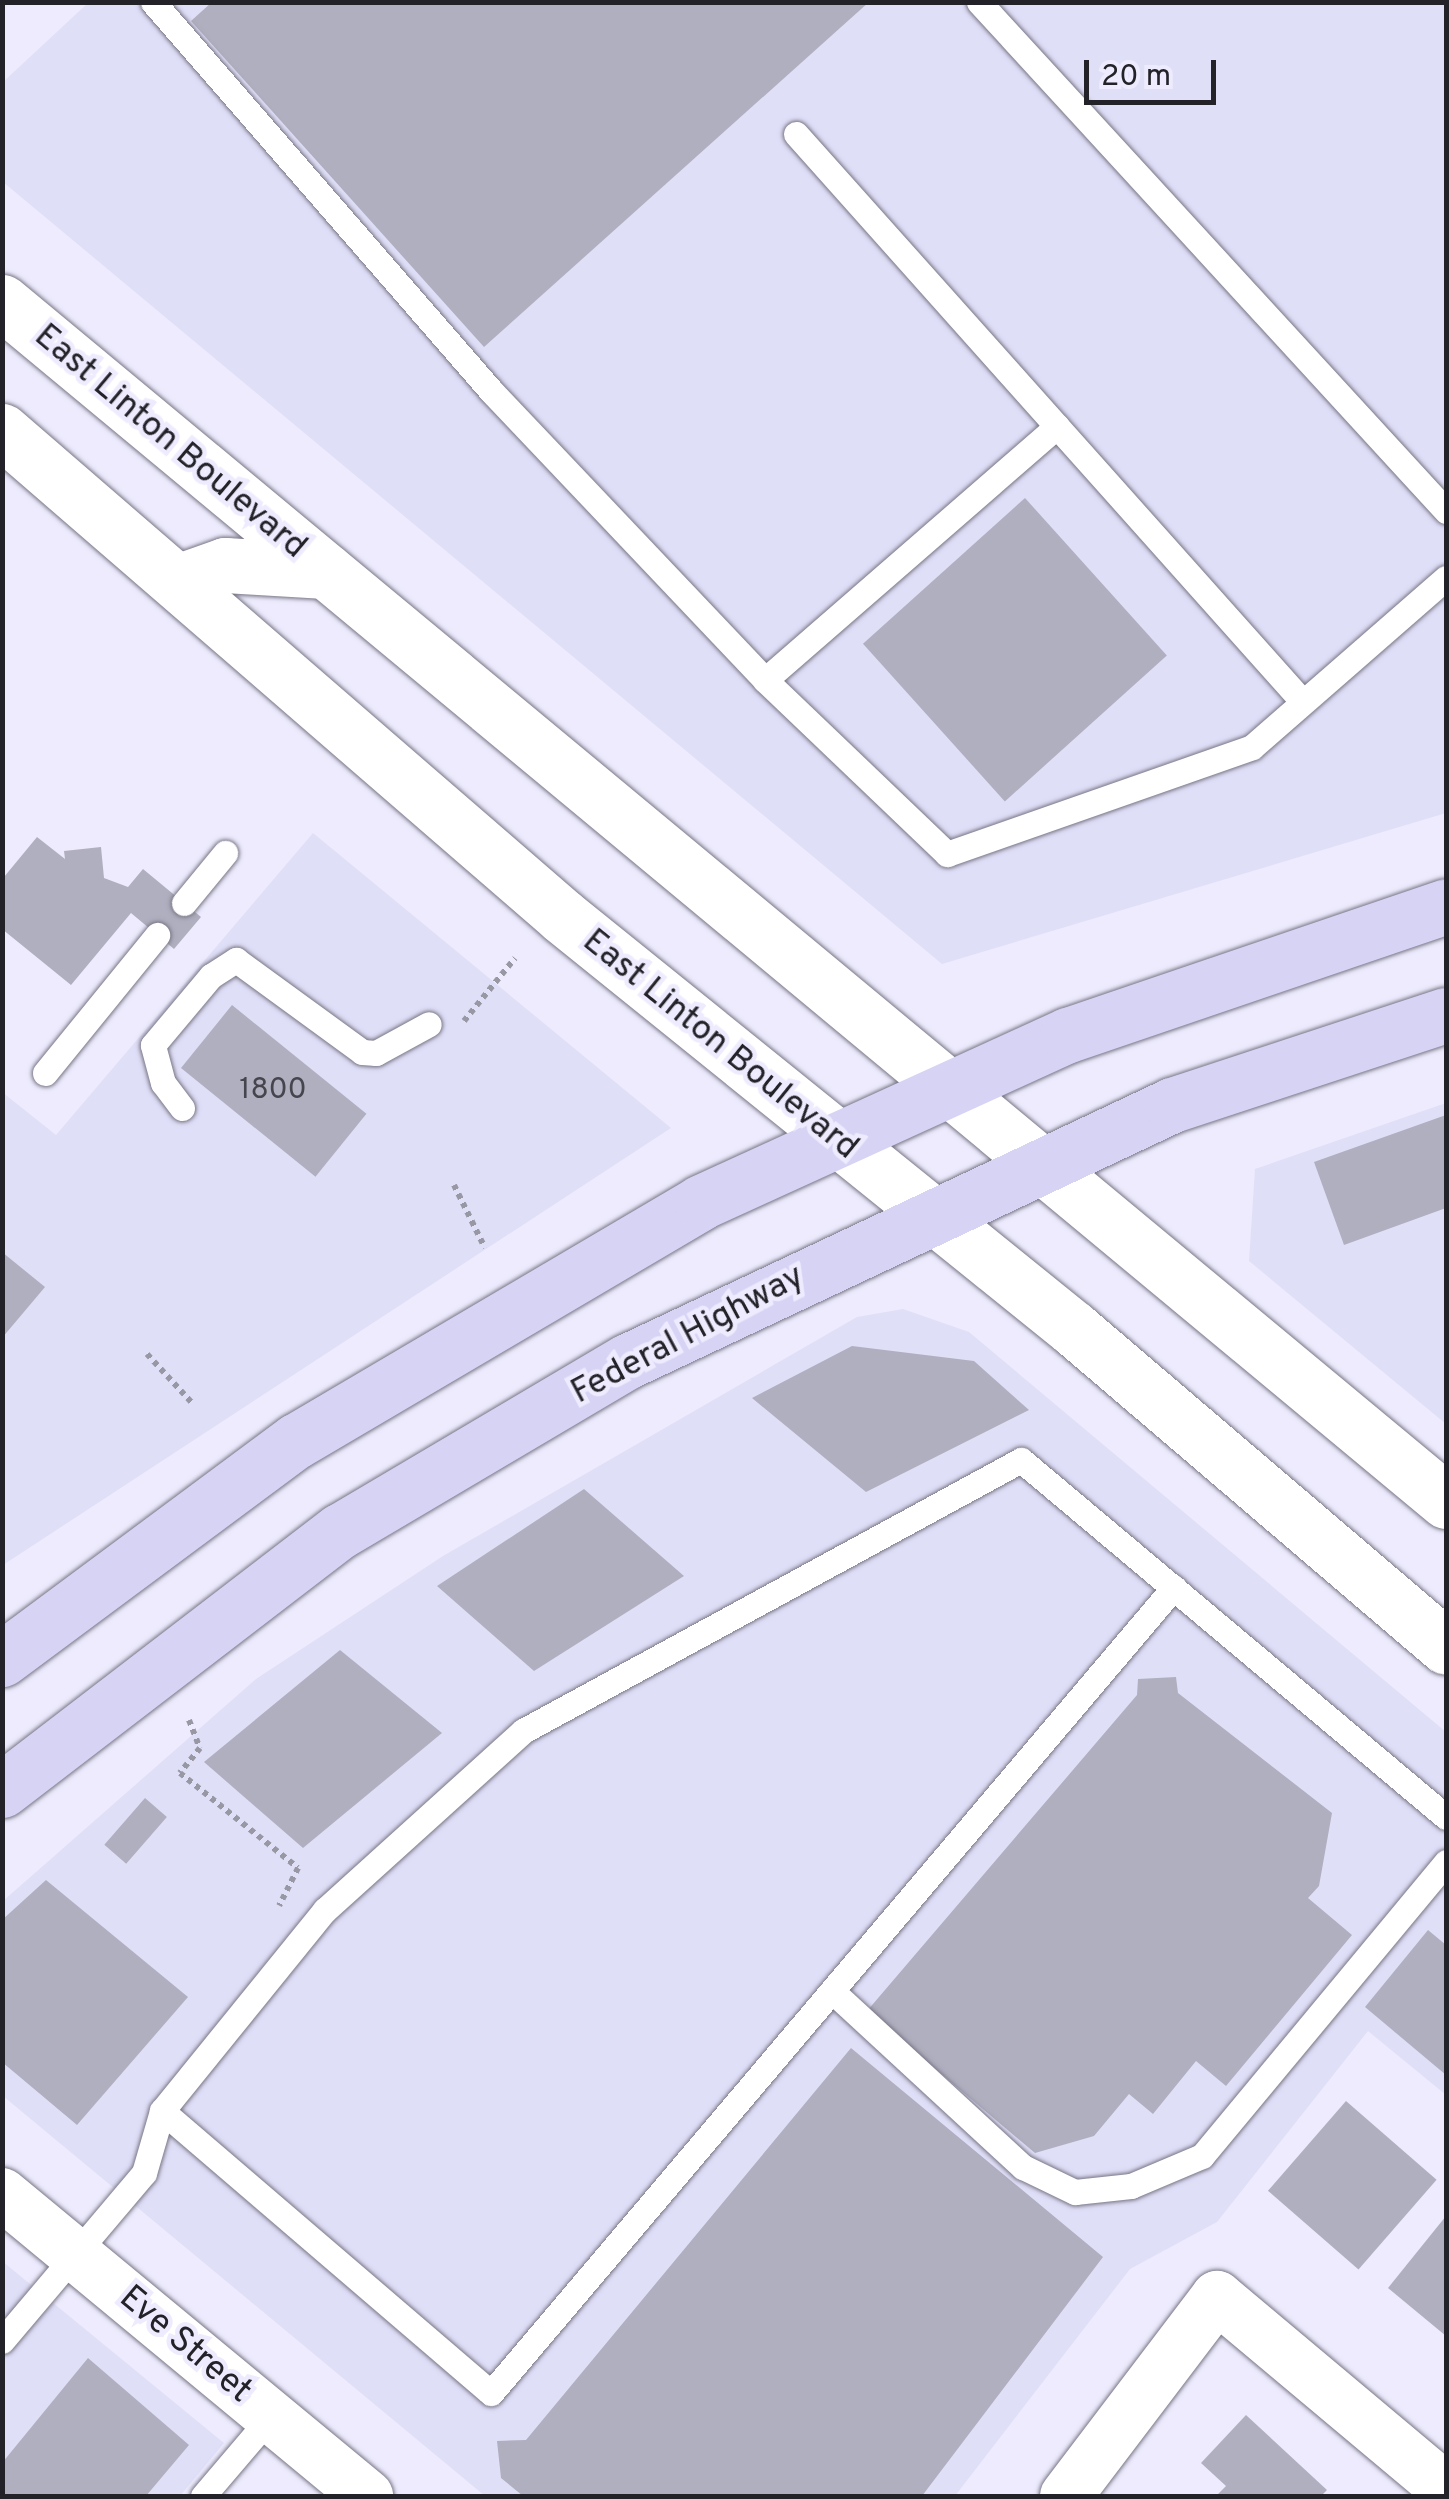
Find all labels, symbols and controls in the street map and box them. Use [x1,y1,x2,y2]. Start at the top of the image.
scale bar [1089,40,1222,102]
text: 20 m [1101,59,1171,96]
street label: East Linton Boulevard [25,316,315,568]
street label: East Linton Boulevard [574,921,866,1169]
house number: 1800 [239,1073,307,1109]
street label: Federal Highway [564,1256,812,1414]
street label: Eve Street [110,2277,260,2413]

